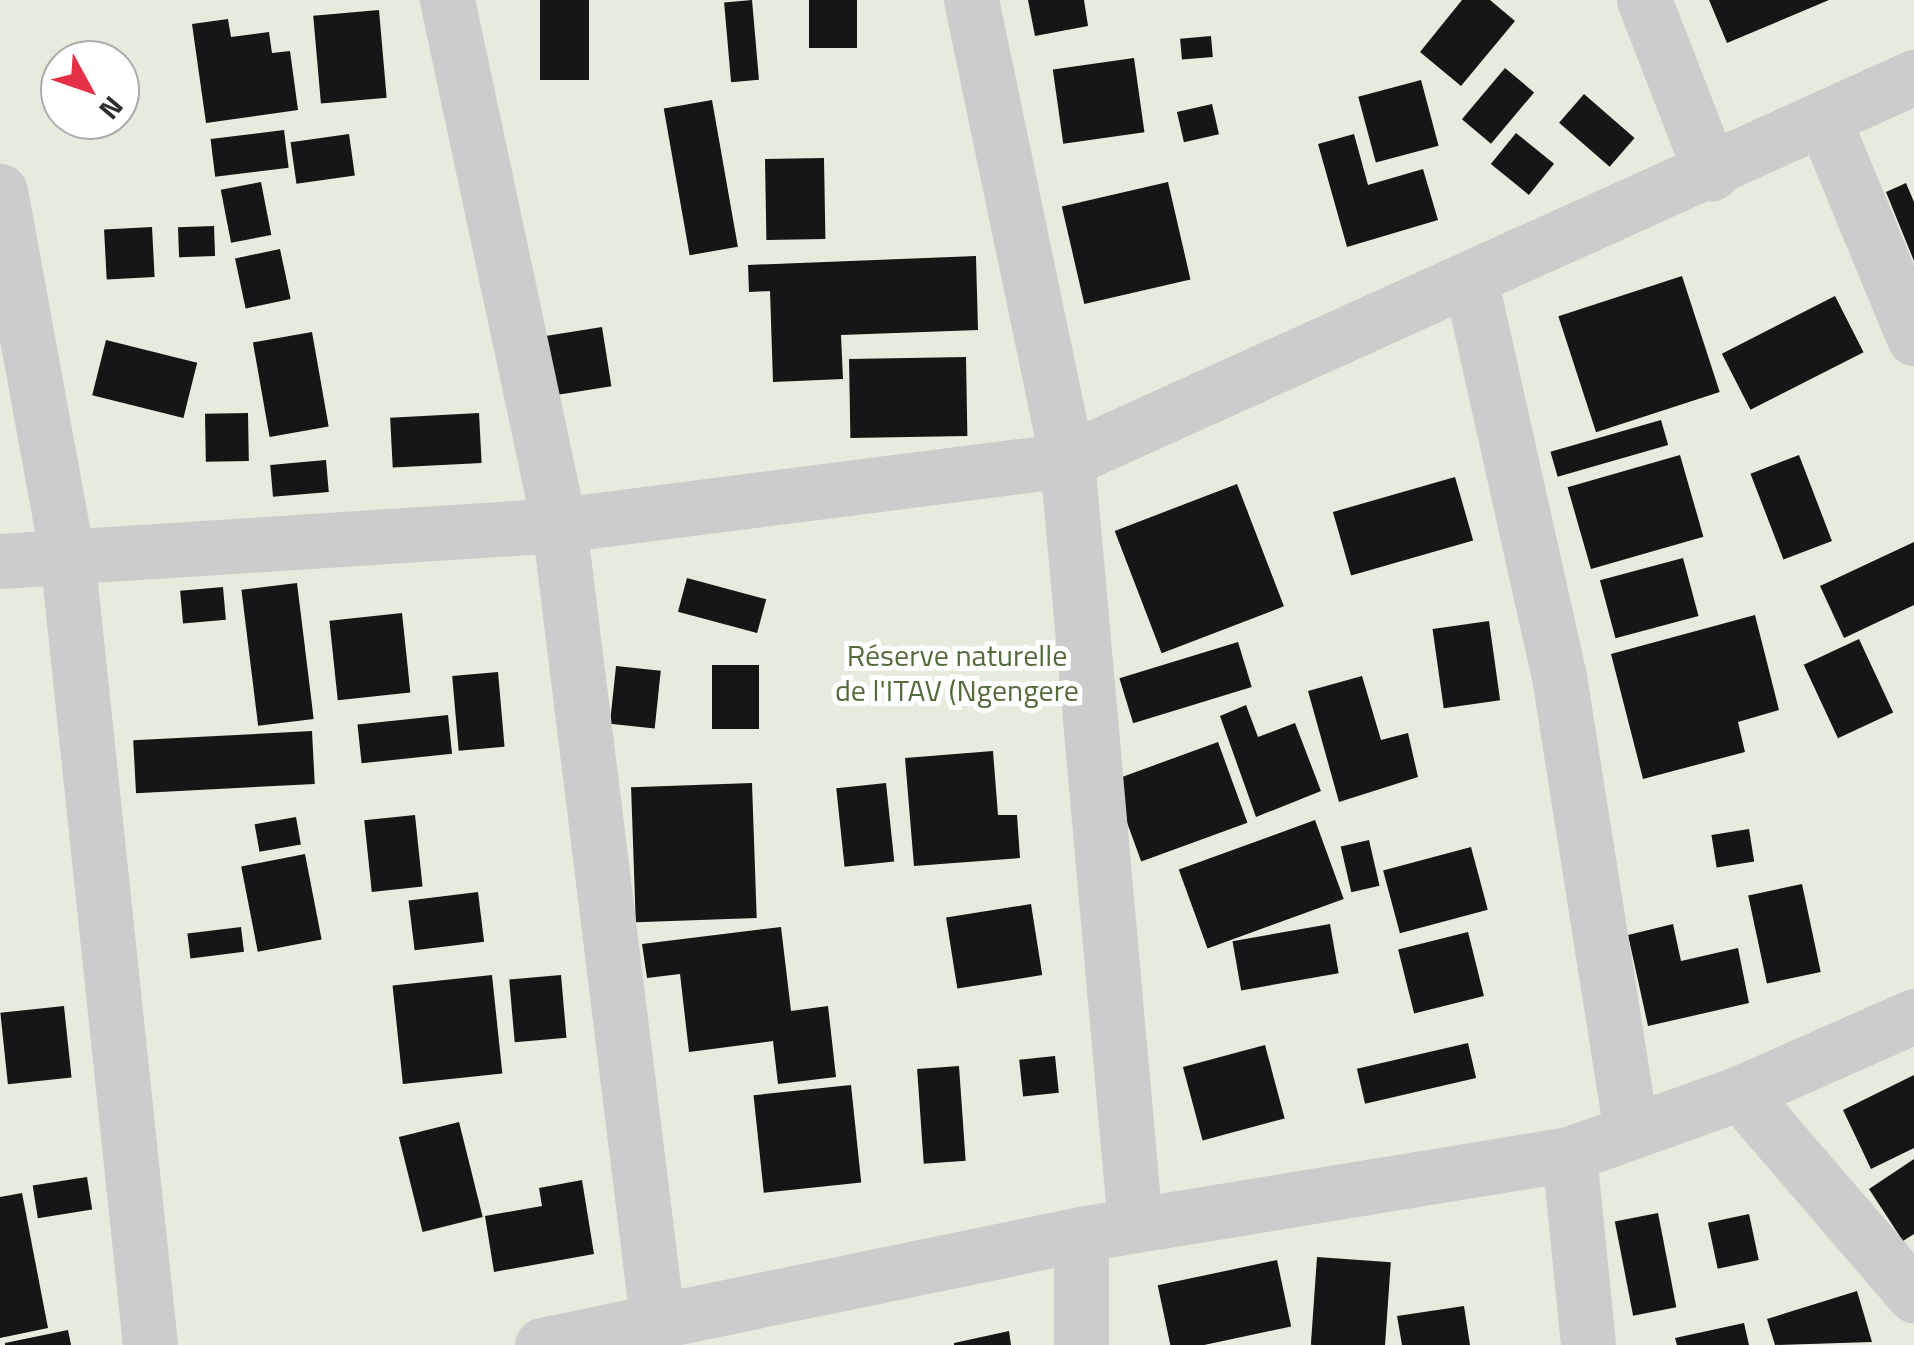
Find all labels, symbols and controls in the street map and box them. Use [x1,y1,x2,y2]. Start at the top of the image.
north arrow [40,40,140,140]
text: N [89,87,135,130]
park label: Réserve naturelle de l'ITAV (Ngengere [835,637,1079,708]

